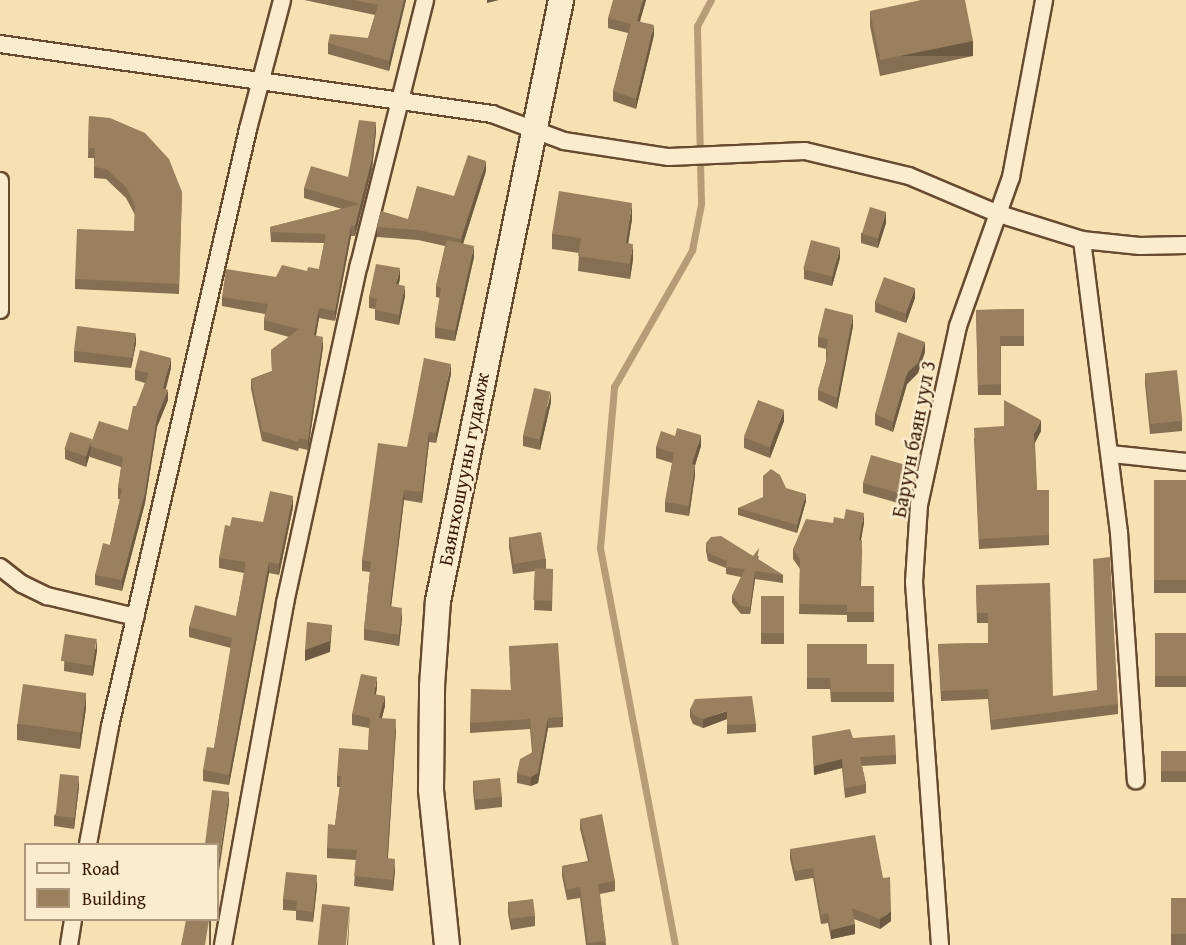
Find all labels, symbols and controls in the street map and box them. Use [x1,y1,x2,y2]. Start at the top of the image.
street label: Баруун баян уул 3 [886,359,940,519]
street label: Баянхошууны гудамж [432,370,494,568]
legend [24,843,219,921]
text: Road [82,855,120,882]
text: Building [82,885,146,912]

